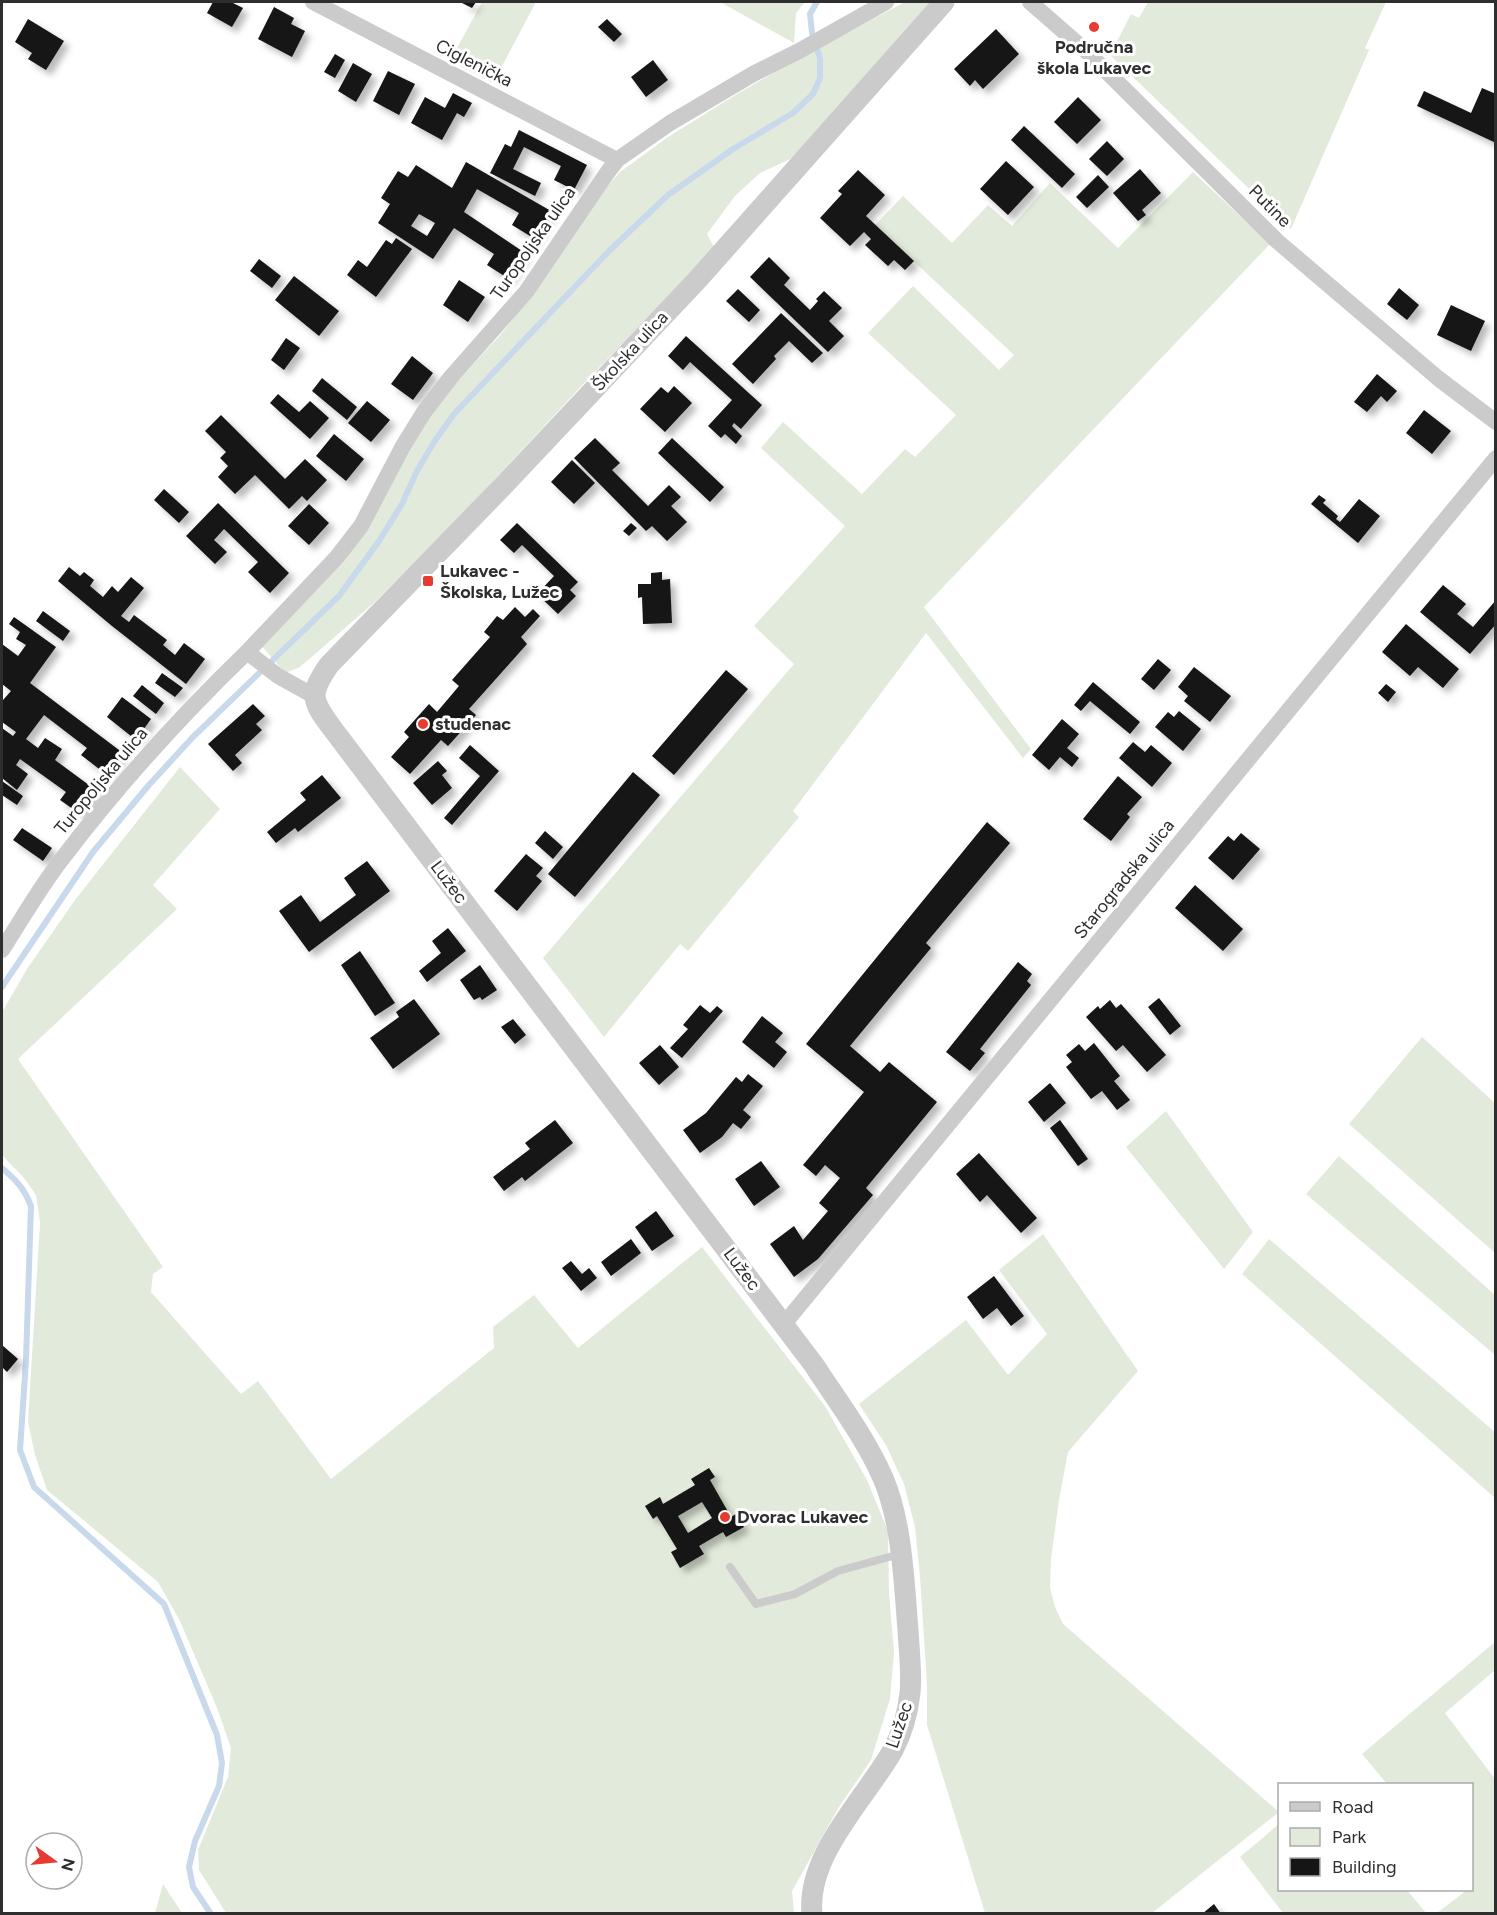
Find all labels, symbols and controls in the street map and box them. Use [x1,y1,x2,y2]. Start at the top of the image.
marker: Područna škola Lukavec [1087,20,1101,34]
street label: Ciglenička [432,34,516,92]
place label: Područna škola Lukavec [1037,36,1151,79]
street label: Putine [1244,180,1296,232]
street label: Turopoljska ulica [486,182,580,304]
street label: Školska ulica [587,306,673,396]
place label: Lukavec - Školska, Lužec [440,560,560,603]
marker: Lukavec - Školska, Lužec [421,574,435,588]
place label: studenac [435,713,511,735]
marker: studenac [416,717,430,731]
street label: Turopoljska ulica [50,723,152,839]
street label: Starogradska ulica [1069,815,1179,943]
street label: Lužec [426,856,472,908]
street label: Lužec [719,1243,765,1295]
place label: Dvorac Lukavec [737,1506,868,1528]
marker: Dvorac Lukavec [718,1510,732,1524]
street label: Lužec [881,1699,917,1751]
legend [1278,1783,1473,1891]
text: Road [1332,1796,1373,1818]
text: Park [1332,1826,1367,1848]
north arrow [24,1831,84,1891]
text: N [57,1856,79,1873]
text: Building [1332,1856,1397,1878]

